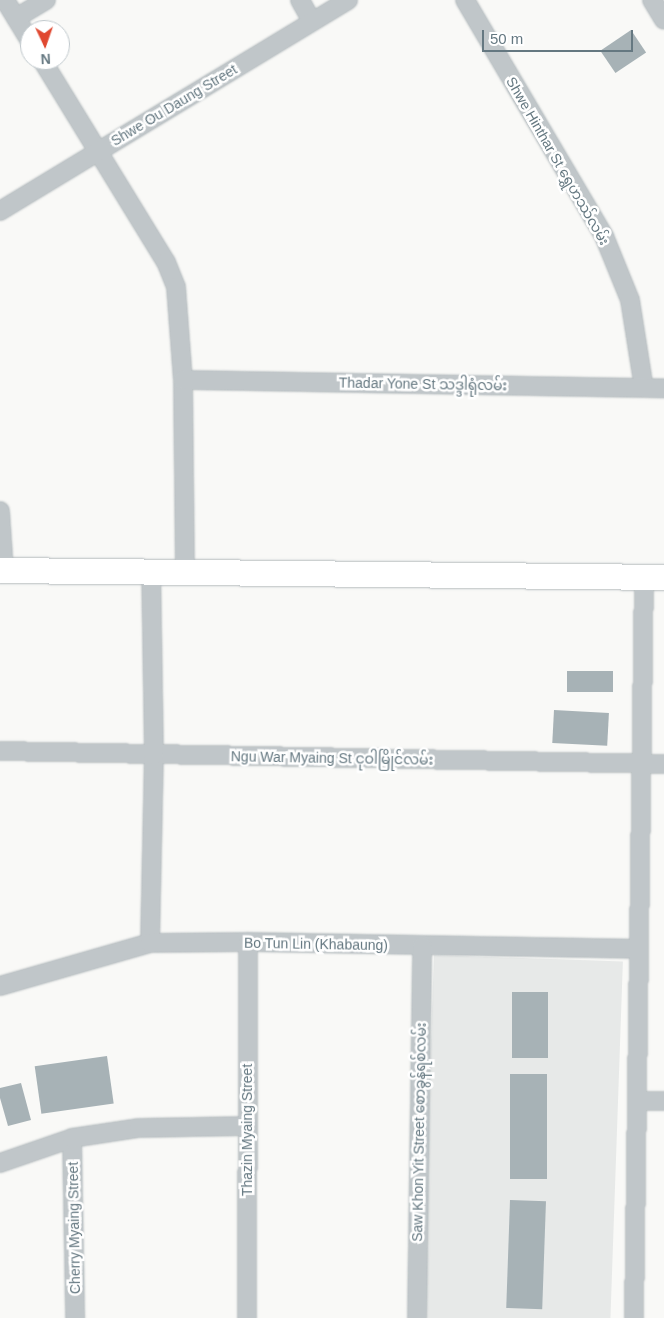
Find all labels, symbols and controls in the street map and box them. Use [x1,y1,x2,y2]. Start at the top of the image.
north arrow [20,20,70,70]
scale bar [484,20,635,52]
text: 50 m [490,30,523,47]
text: N [40,51,51,67]
street label: Shwe Ou Daung Street [108,61,240,149]
street label: Shwe Hinthar St ရွှေဟဿ်လမ်း [503,74,613,248]
street label: Thadar Yone St သဒ္ဒါရုံလမ်း [339,374,507,394]
street label: Ngu War Myaing St ငုဝါမြိုင်လမ်း [231,748,433,768]
street label: Bo Tun Lin (Khabaung) [244,934,388,954]
street label: Saw Khon Yit Street စောခွန်ရစ်လမ်း [409,1022,429,1242]
street label: Thazin Myaing Street [239,1064,255,1196]
street label: Cherry Myaing Street [64,1162,84,1294]

